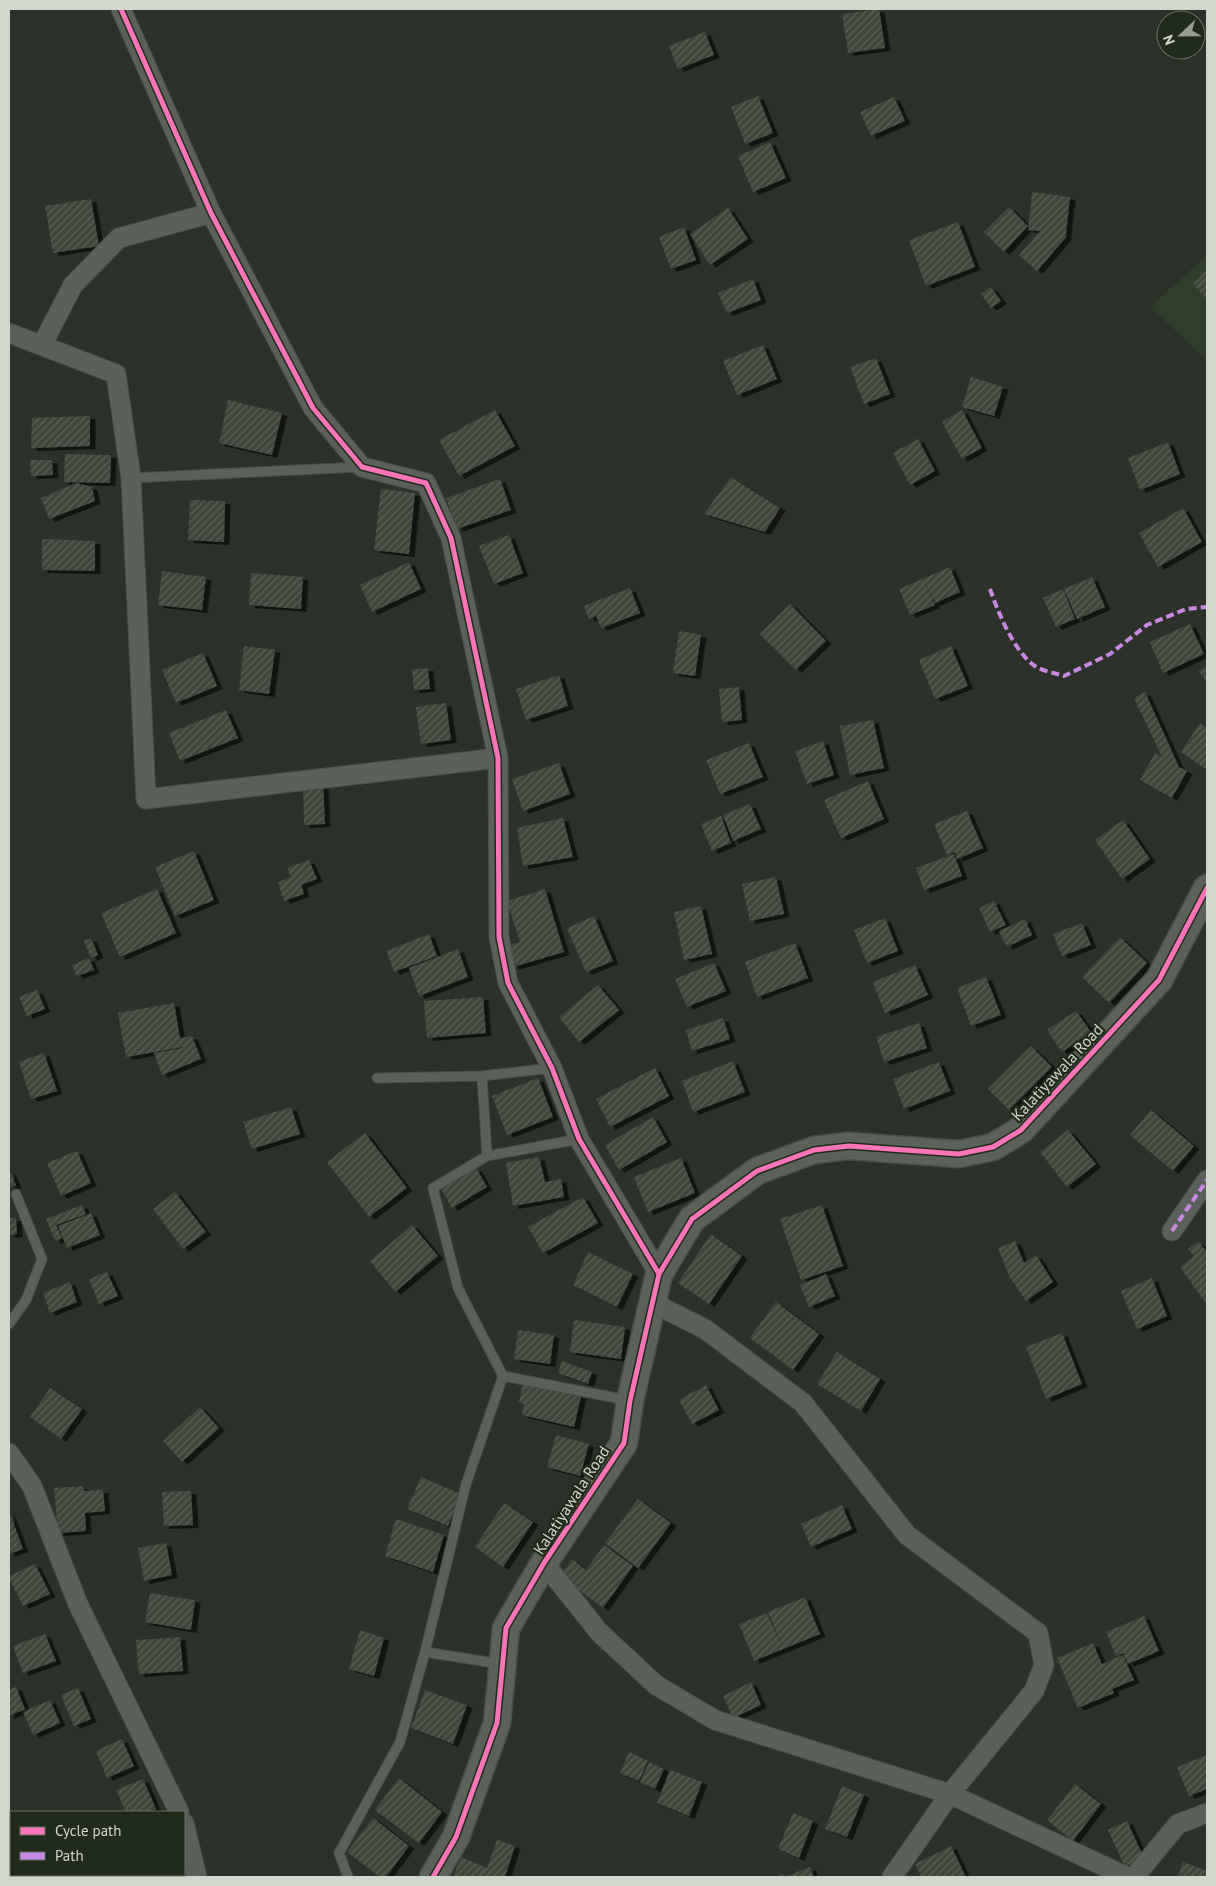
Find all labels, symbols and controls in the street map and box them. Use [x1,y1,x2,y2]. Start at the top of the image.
north arrow [1156,10,1206,60]
text: N [1159,32,1179,48]
street label: Kalatiyawala Road [1007,1019,1107,1125]
street label: Kalatiyawala Road [528,1442,614,1558]
legend [10,1811,185,1876]
text: Cycle path [55,1821,121,1840]
text: Path [55,1846,84,1865]

